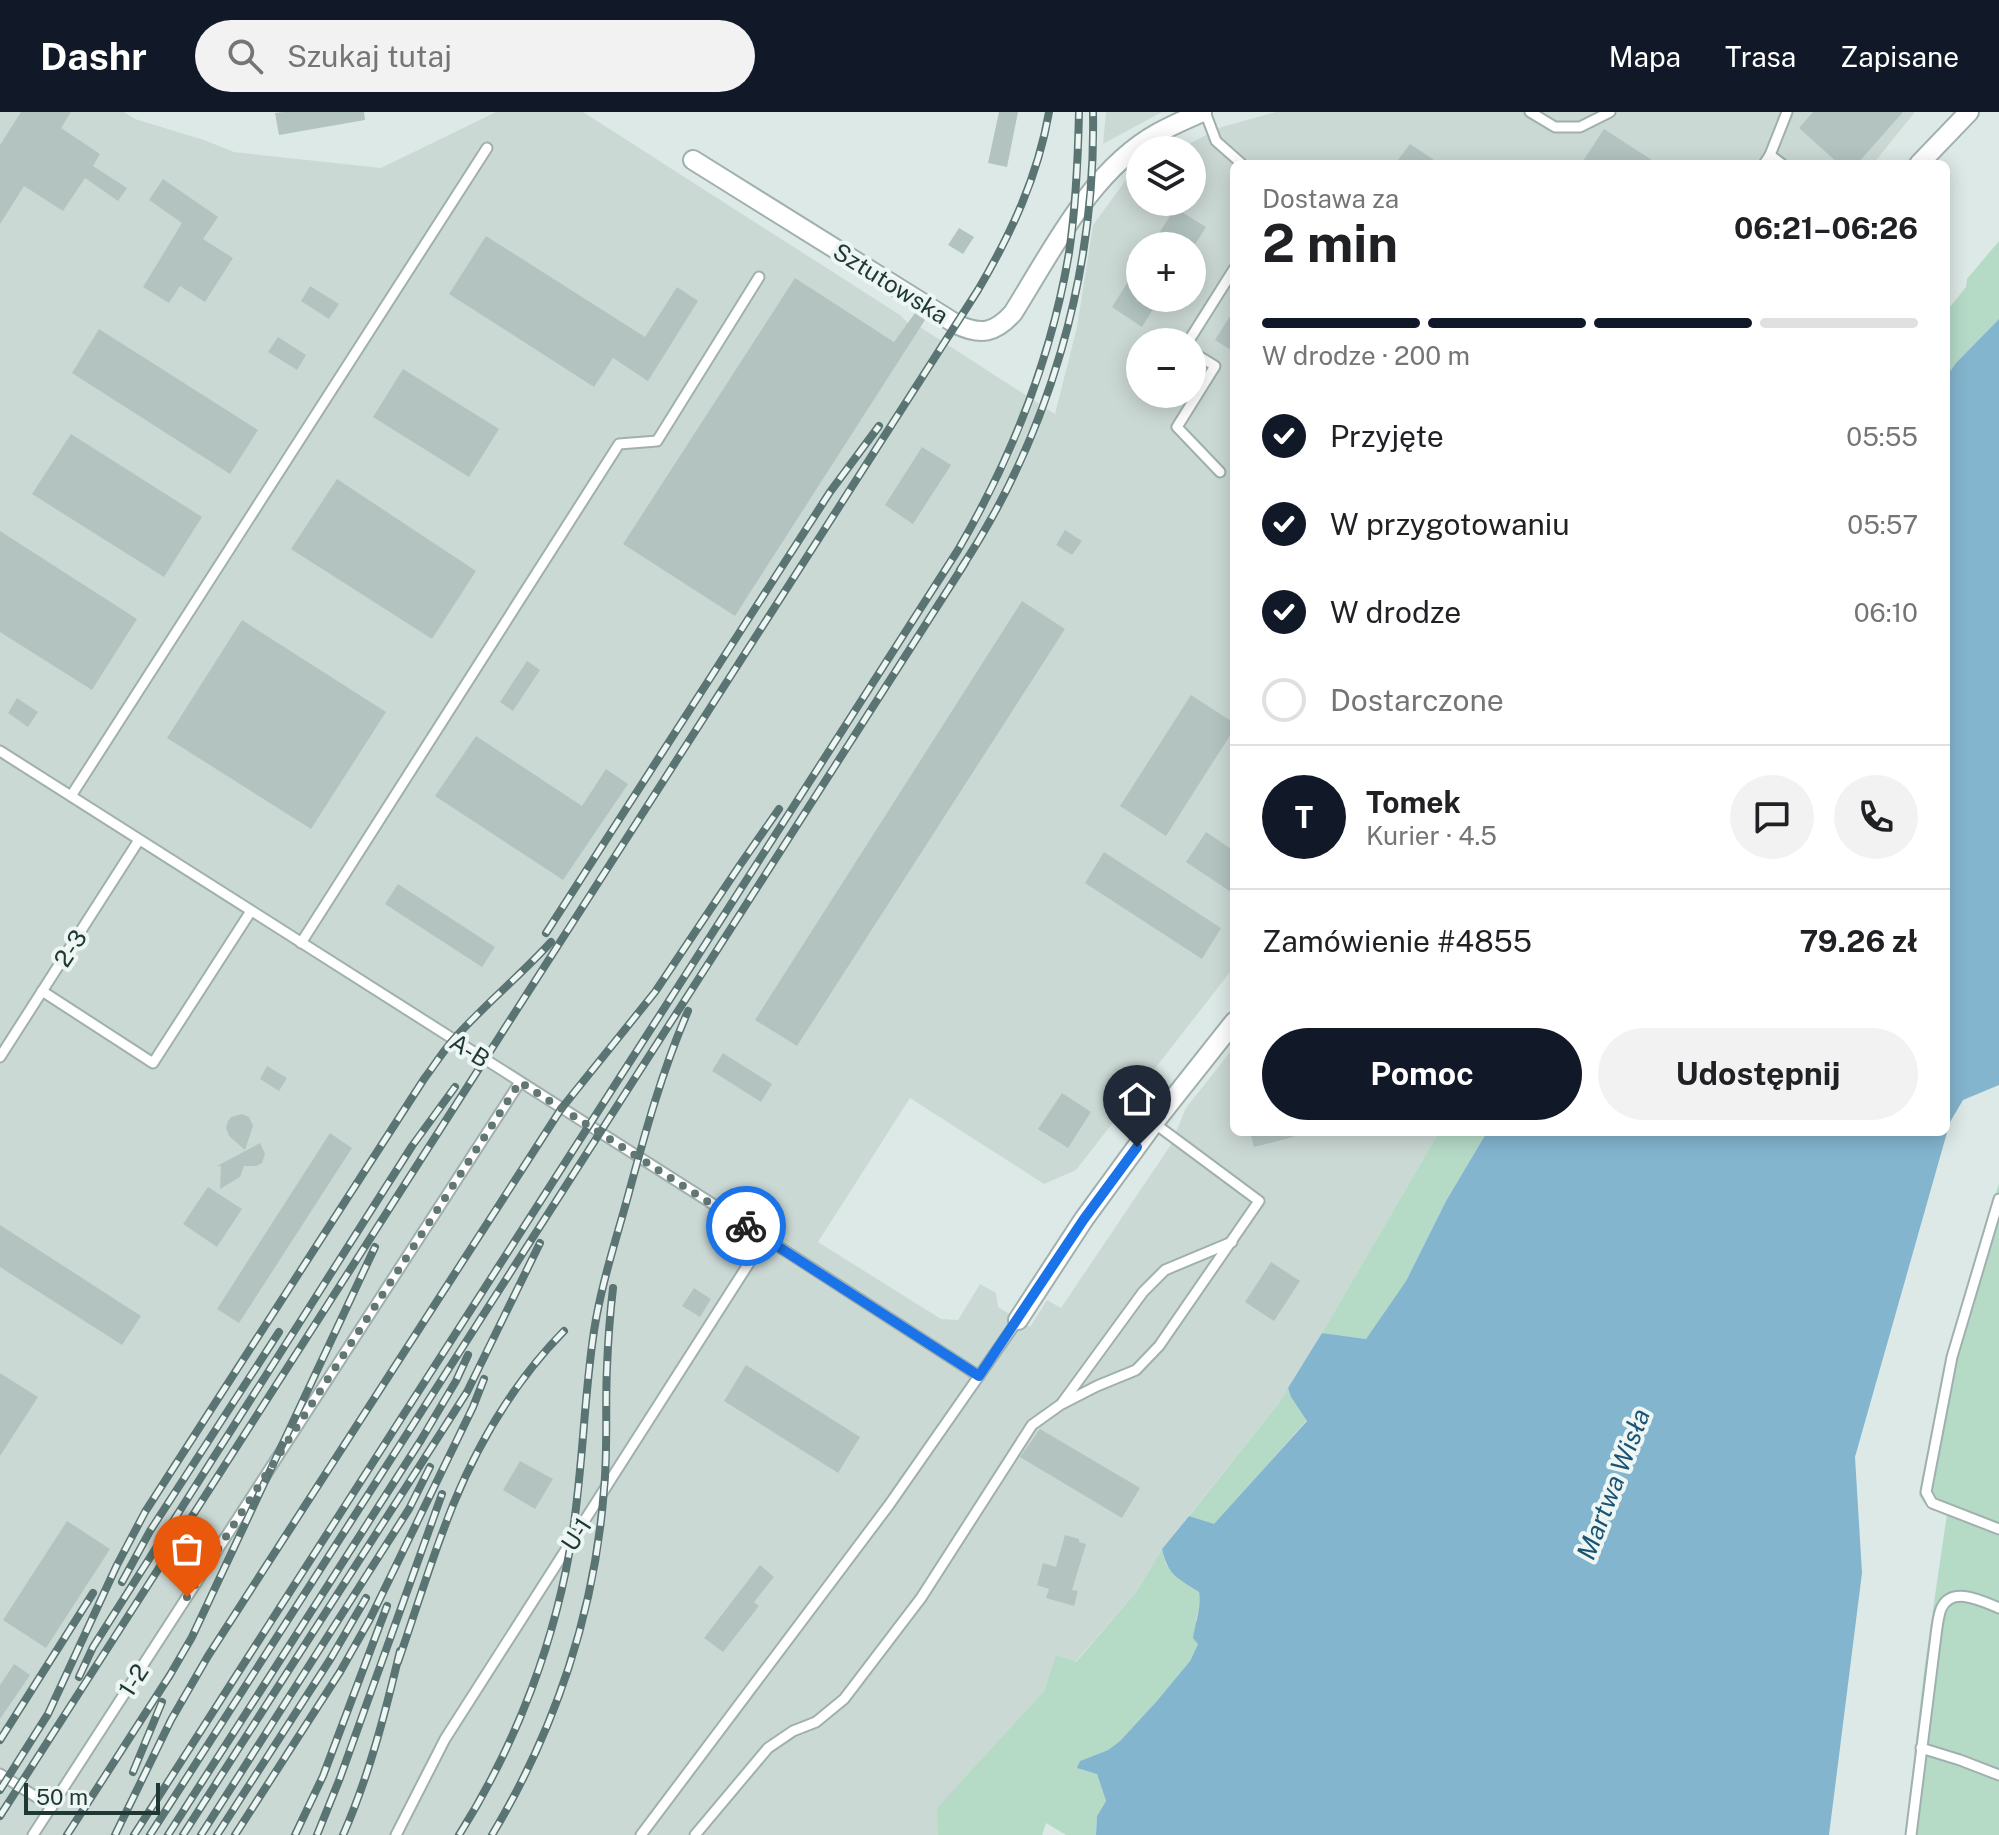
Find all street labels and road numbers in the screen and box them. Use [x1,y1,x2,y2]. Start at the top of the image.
street label: Sztutowska [828,237,954,329]
street label: 2-3 [48,924,92,972]
street label: A-B [445,1027,495,1073]
street label: U-1 [555,1512,597,1556]
street label: 1-2 [112,1658,154,1702]

